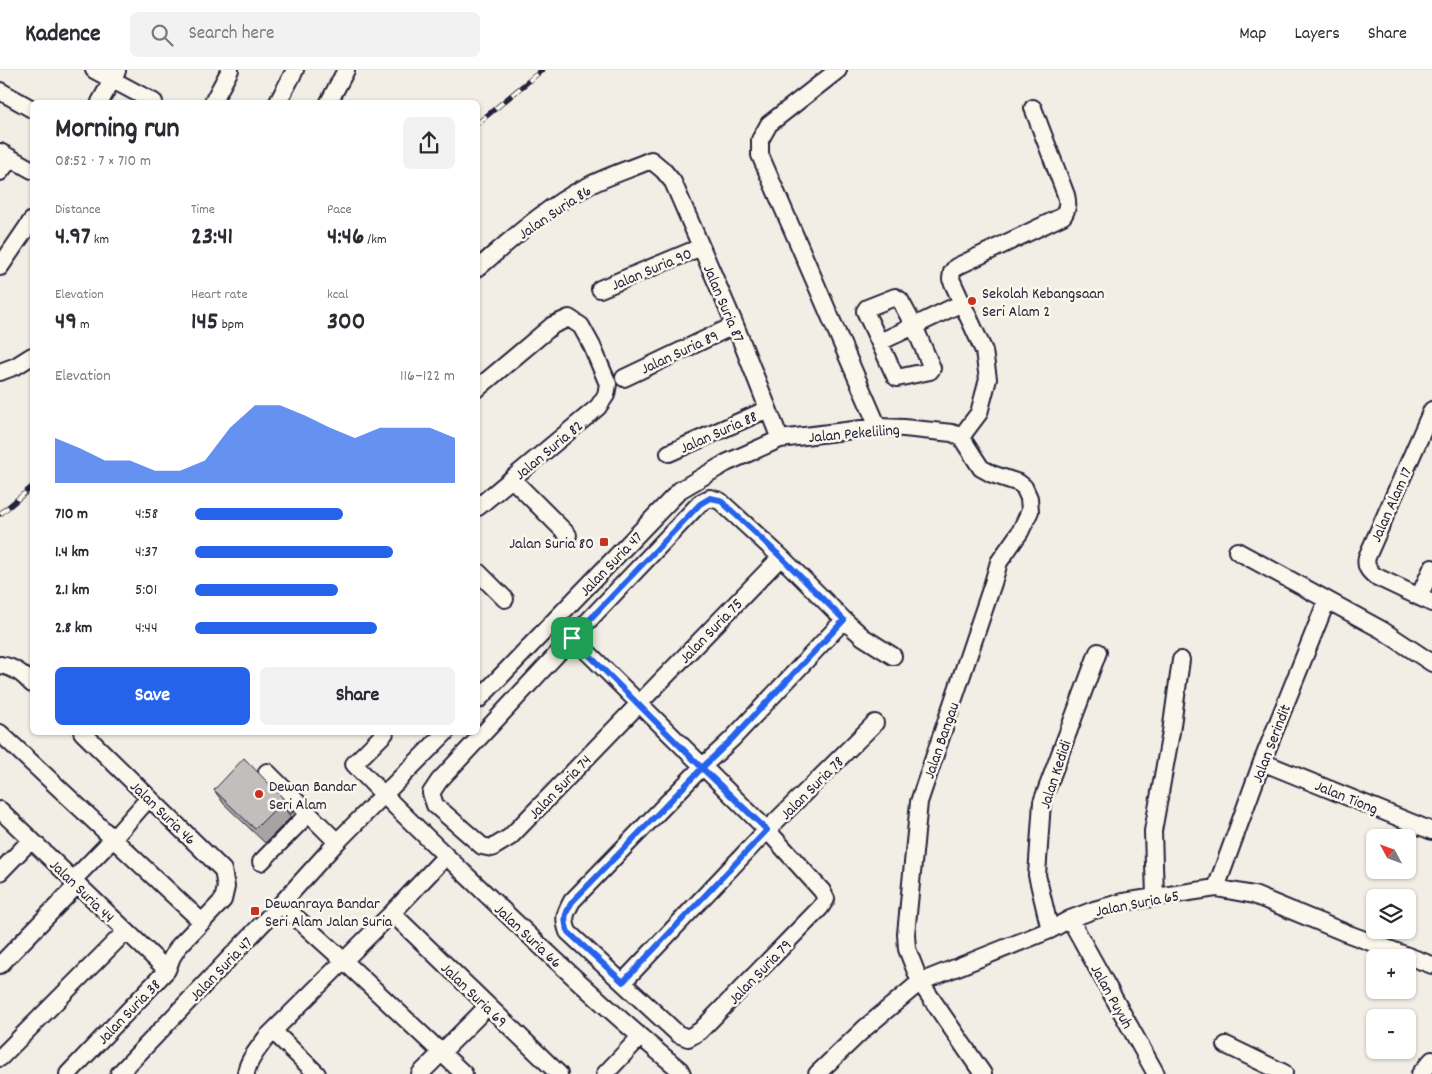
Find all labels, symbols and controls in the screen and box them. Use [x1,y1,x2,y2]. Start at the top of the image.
search box [130,12,480,57]
text: Kadence [25,18,100,52]
icon: search [148,21,176,49]
text: Search here [188,21,274,48]
text: Map [1239,22,1266,47]
text: Layers [1294,22,1340,47]
text: Share [1368,22,1407,47]
text: Morning run [55,111,179,151]
button: share [403,117,455,169]
text: 08:52 · 7 × 710 m [55,150,151,173]
street label: Jalan Suria 86 [514,180,597,246]
text: Distance [55,200,101,220]
text: Time [191,200,215,220]
text: Pace [327,200,352,220]
text: 4.97 [55,220,91,256]
text: 23:41 [191,220,233,256]
text: 4:46 [327,220,364,256]
text: km [91,230,109,250]
text: /km [364,230,387,250]
street label: Jalan Suria 90 [608,243,696,298]
street label: Jalan Suria 87 [696,262,749,346]
place label: Sekolah Kebangsaan Seri Alam 2 [982,283,1104,324]
text: Elevation [55,285,104,305]
text: Heart rate [191,285,248,305]
text: kcal [327,285,348,305]
marker: Sekolah Kebangsaan Seri Alam 2 [966,295,978,307]
text: 49 [55,305,77,341]
text: 145 [191,305,218,341]
text: 300 [327,305,365,341]
text: m [77,315,90,335]
text: bpm [218,315,244,335]
street label: Jalan Suria 89 [637,325,723,381]
text: Elevation [55,365,111,388]
text: 116–122 m [400,365,455,388]
street label: Jalan Suria 88 [677,406,761,461]
street label: Jalan Suria 82 [510,415,589,486]
street label: Jalan Pekeliling [808,419,901,450]
street label: Jalan Alam 17 [1365,464,1419,546]
text: 710 m [55,503,88,526]
text: 4:58 [135,503,158,526]
street label: Jalan Suria 47 [575,527,649,602]
place label: Jalan Suria 80 [509,533,594,556]
marker: Jalan Suria 80 [598,536,610,548]
text: 1.4 km [55,541,89,564]
text: 4:37 [135,541,158,564]
text: 2.1 km [55,579,89,602]
text: 5:01 [135,579,157,602]
street label: Jalan Suria 75 [675,594,749,670]
text: 2.8 km [55,617,92,640]
text: 4:44 [135,617,158,640]
pin [551,617,593,659]
icon: arrive [558,624,586,652]
button: Save [55,667,250,725]
button: Share [260,667,455,725]
street label: Jalan Bangau [919,699,966,782]
street label: Jalan Serindit [1247,701,1298,786]
street label: Jalan Kedidi [1034,737,1078,812]
street label: Jalan Suria 74 [524,750,598,825]
street label: Jalan Suria 78 [776,752,850,826]
street label: Jalan Tiong [1311,775,1381,821]
street label: Jalan Suria 46 [124,776,201,851]
place label: Dewan Bandar Seri Alam [269,776,357,817]
marker: Dewan Bandar Seri Alam [253,788,265,800]
north arrow [1366,829,1416,879]
map controls [1366,829,1416,1059]
street label: Jalan Suria 44 [43,855,119,929]
street label: Jalan Suria 65 [1094,885,1181,924]
button: layers [1366,889,1416,939]
place label: Dewanraya Bandar Seri Alam Jalan Suria [265,893,393,934]
street label: Jalan Suria 66 [488,899,566,974]
marker: Dewanraya Bandar Seri Alam Jalan Suria [249,905,261,917]
street label: Jalan Suria 47 [185,932,259,1007]
street label: Jalan Suria 79 [724,935,798,1011]
button: + [1366,949,1416,999]
street label: Jalan Suria 69 [435,958,512,1034]
street label: Jalan Puyuh [1084,961,1138,1034]
street label: Jalan Suria 38 [93,975,167,1051]
button: − [1366,1009,1416,1059]

